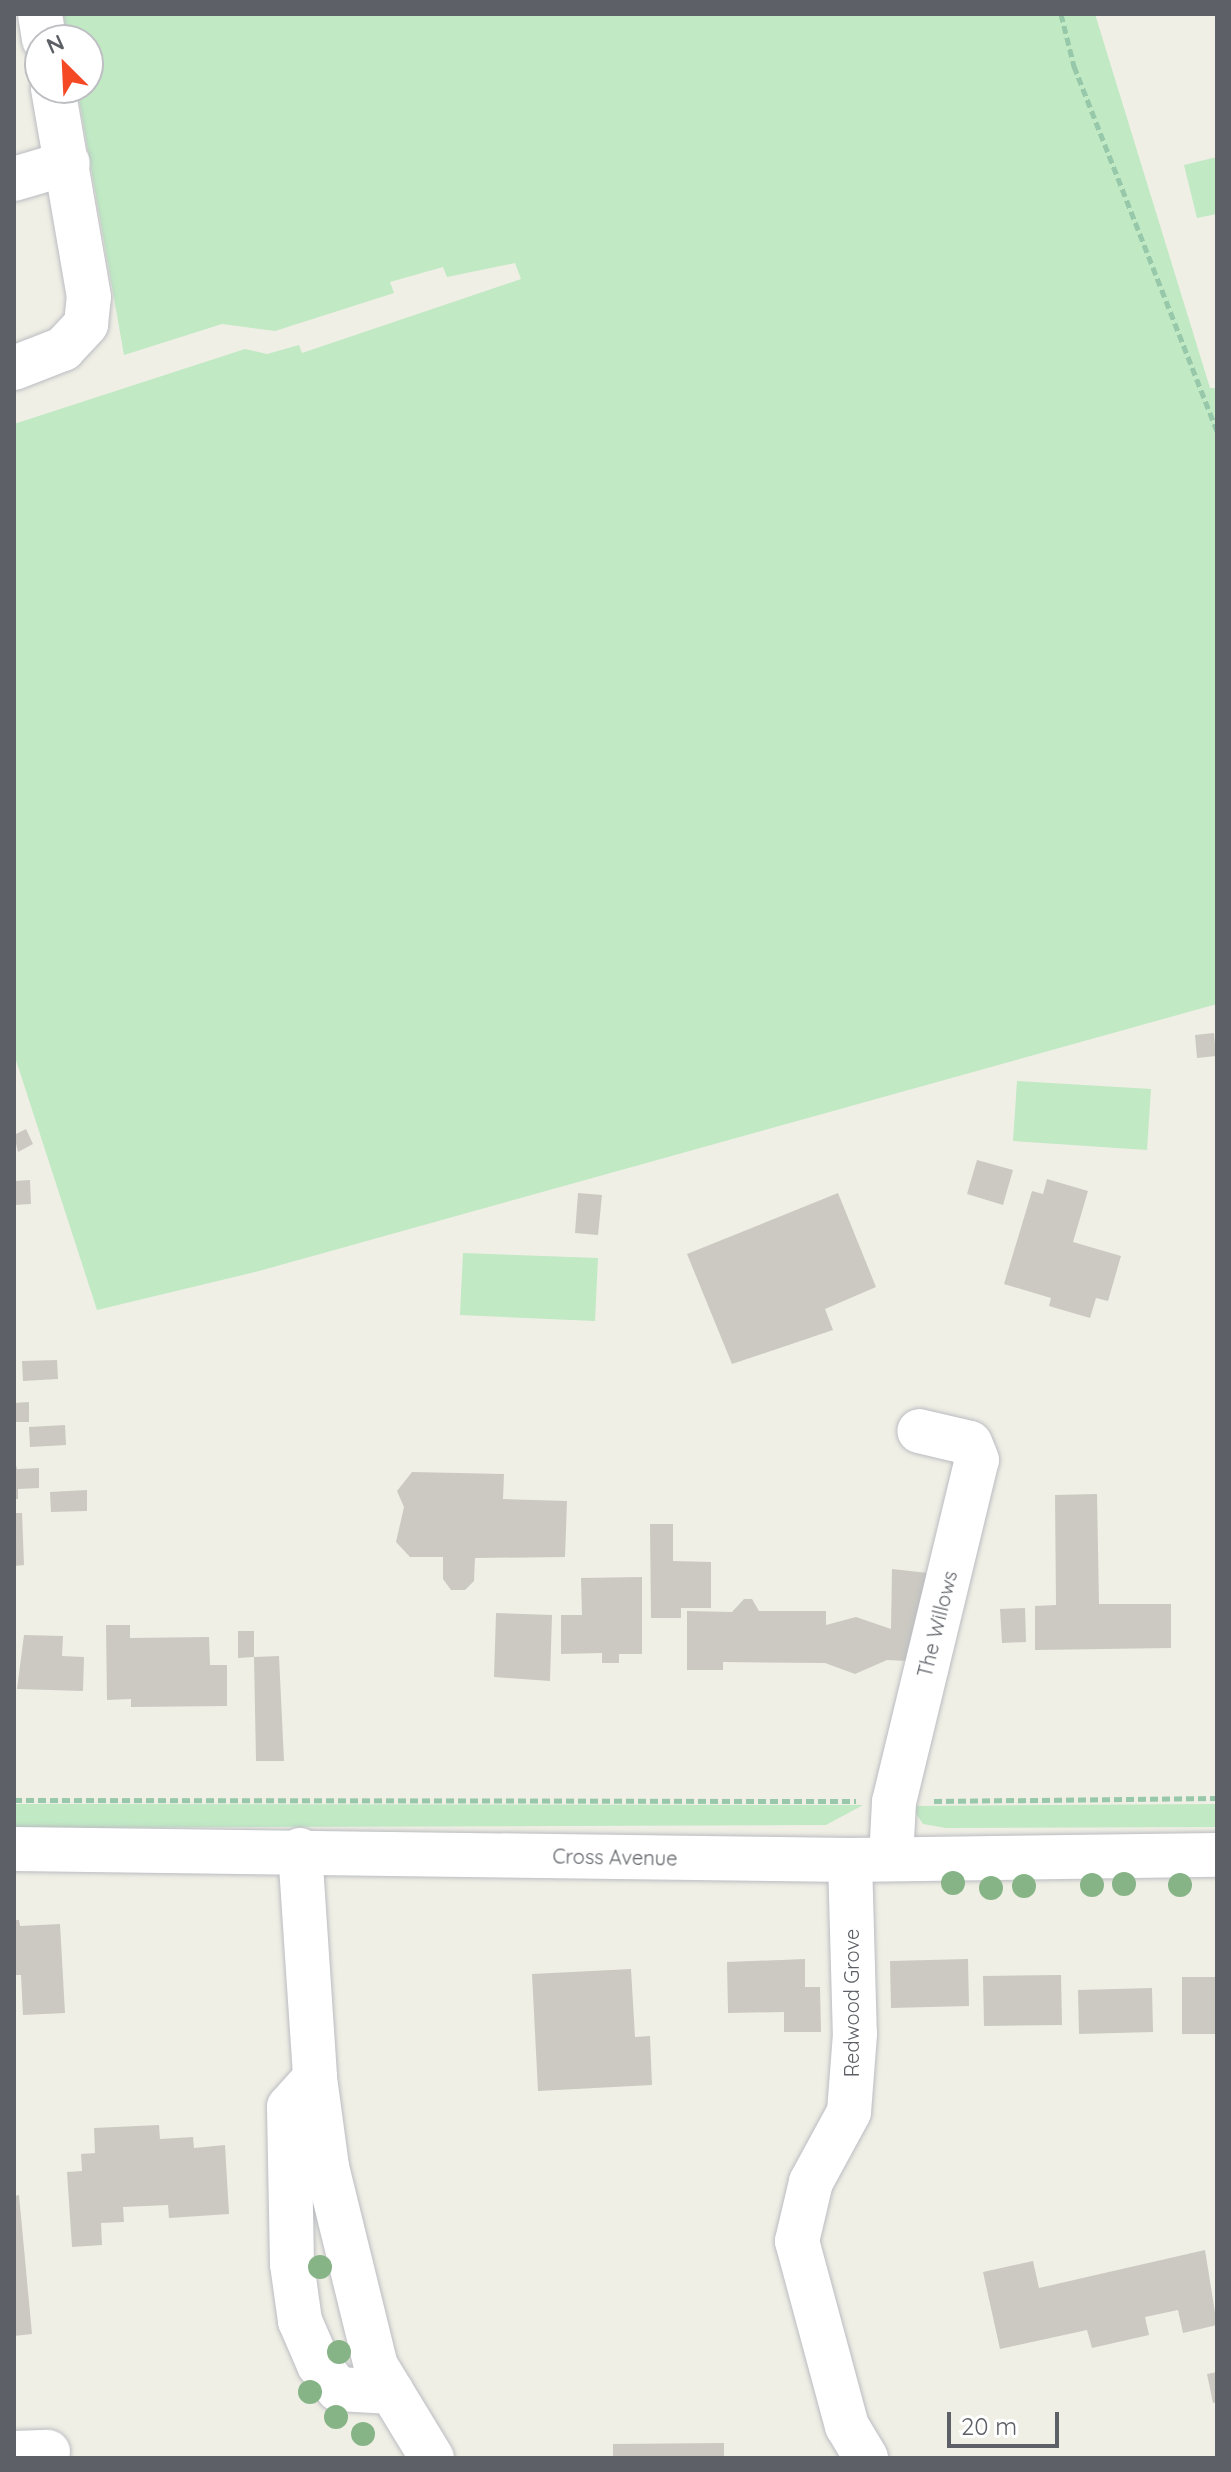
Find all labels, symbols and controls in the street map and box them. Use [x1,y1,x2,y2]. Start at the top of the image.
north arrow [24,24,104,104]
text: N [42,28,68,60]
street label: The Willows [912,1568,962,1680]
street label: Cross Avenue [552,1844,678,1870]
street label: Redwood Grove [839,1929,863,2077]
scale bar [951,2396,1063,2446]
text: 20 m [961,2411,1017,2441]

